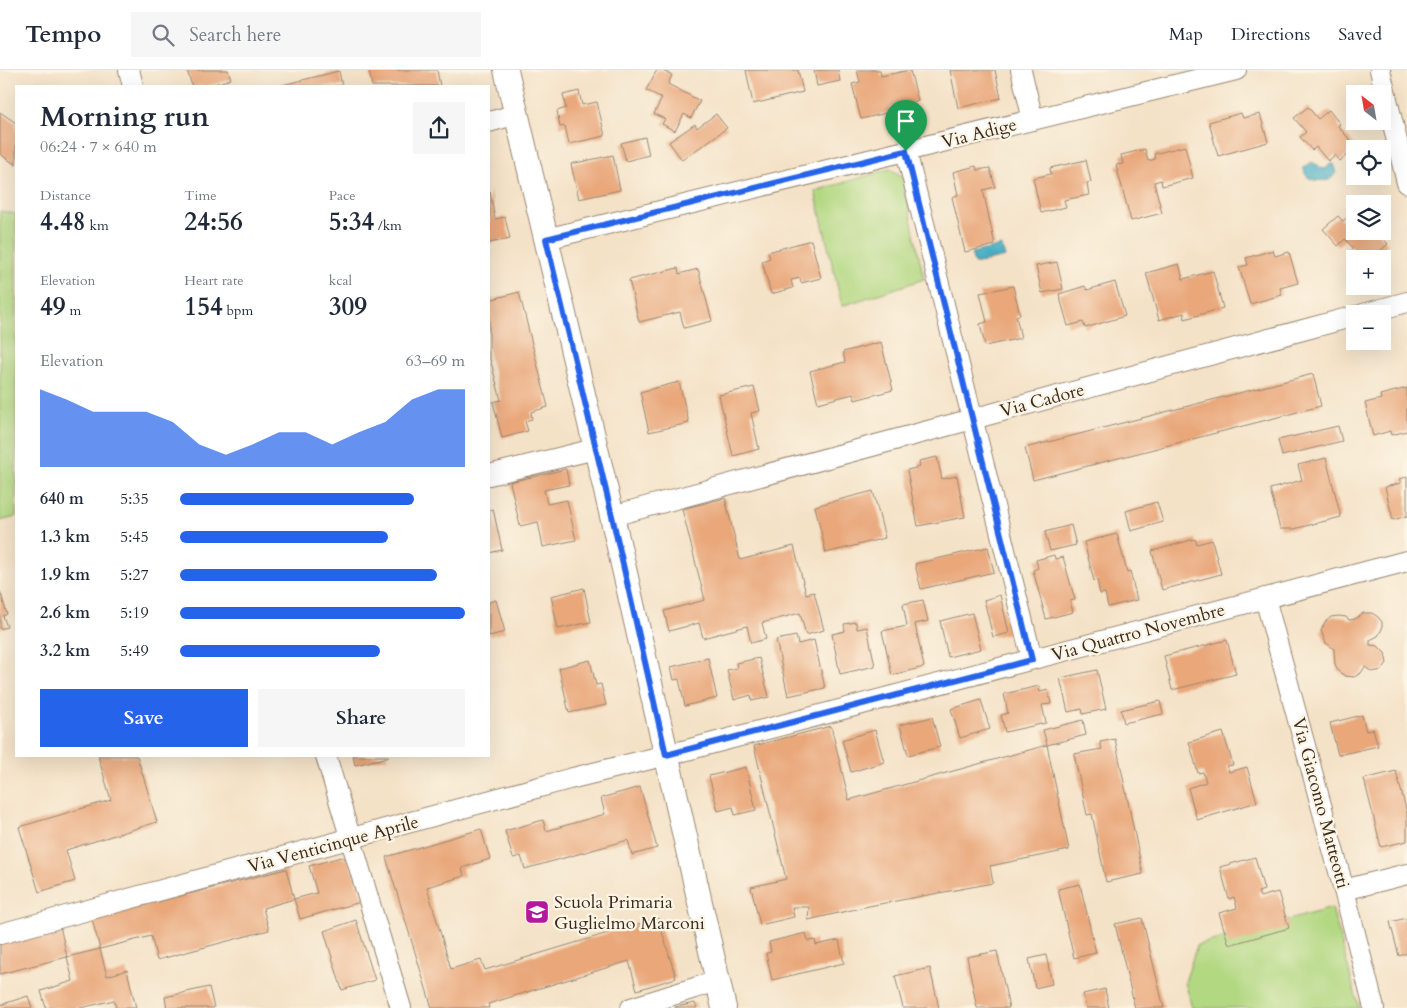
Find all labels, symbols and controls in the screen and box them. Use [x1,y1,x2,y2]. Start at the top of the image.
search box [131,12,481,57]
text: Tempo [25,18,101,51]
icon: search [149,21,177,49]
text: Search here [189,22,281,48]
text: Map [1169,22,1203,47]
text: Directions [1231,22,1310,47]
text: Saved [1338,22,1382,47]
north arrow [1346,85,1391,130]
map controls [1346,85,1391,350]
text: Morning run [40,98,209,136]
pin [885,100,927,151]
button: share [413,102,465,154]
icon: arrive [892,107,920,135]
street label: Via Adige [939,112,1019,155]
text: 06:24 · 7 × 640 m [40,136,157,158]
button: locate [1346,140,1391,185]
text: Distance [40,186,91,205]
text: Time [184,186,217,205]
text: Pace [329,186,356,205]
button: layers [1346,195,1391,240]
text: 4.48 [40,205,86,239]
text: 24:56 [184,205,243,239]
text: 5:34 [329,205,374,239]
text: km [86,216,109,235]
text: /km [374,216,402,235]
button: + [1346,250,1391,295]
text: Elevation [40,271,96,290]
text: Heart rate [184,271,244,290]
text: kcal [329,271,352,290]
text: 49 [40,290,66,324]
text: 154 [184,290,223,324]
text: 309 [329,290,367,324]
text: m [66,301,81,320]
text: bpm [223,301,253,320]
button: − [1346,305,1391,350]
text: Elevation [40,350,104,372]
text: 63–69 m [406,350,465,372]
street label: Via Cadore [997,377,1087,424]
text: 640 m [40,488,84,510]
text: 5:35 [120,488,149,510]
text: 1.3 km [40,526,90,548]
text: 5:45 [120,526,149,548]
text: 1.9 km [40,564,90,586]
text: 5:27 [120,564,149,586]
street label: Via Quattro Novembre [1049,597,1228,668]
text: 2.6 km [40,602,90,624]
text: 5:19 [120,602,149,624]
text: 3.2 km [40,640,90,662]
text: 5:49 [120,640,149,662]
button: Save [40,689,248,747]
button: Share [258,689,465,747]
street label: Via Giacomo Matteotti [1286,715,1355,891]
street label: Via Venticinque Aprile [245,810,421,879]
place label: Scuola Primaria Guglielmo Marconi [554,890,705,936]
school or university icon: Scuola Primaria Guglielmo Marconi [524,899,550,925]

